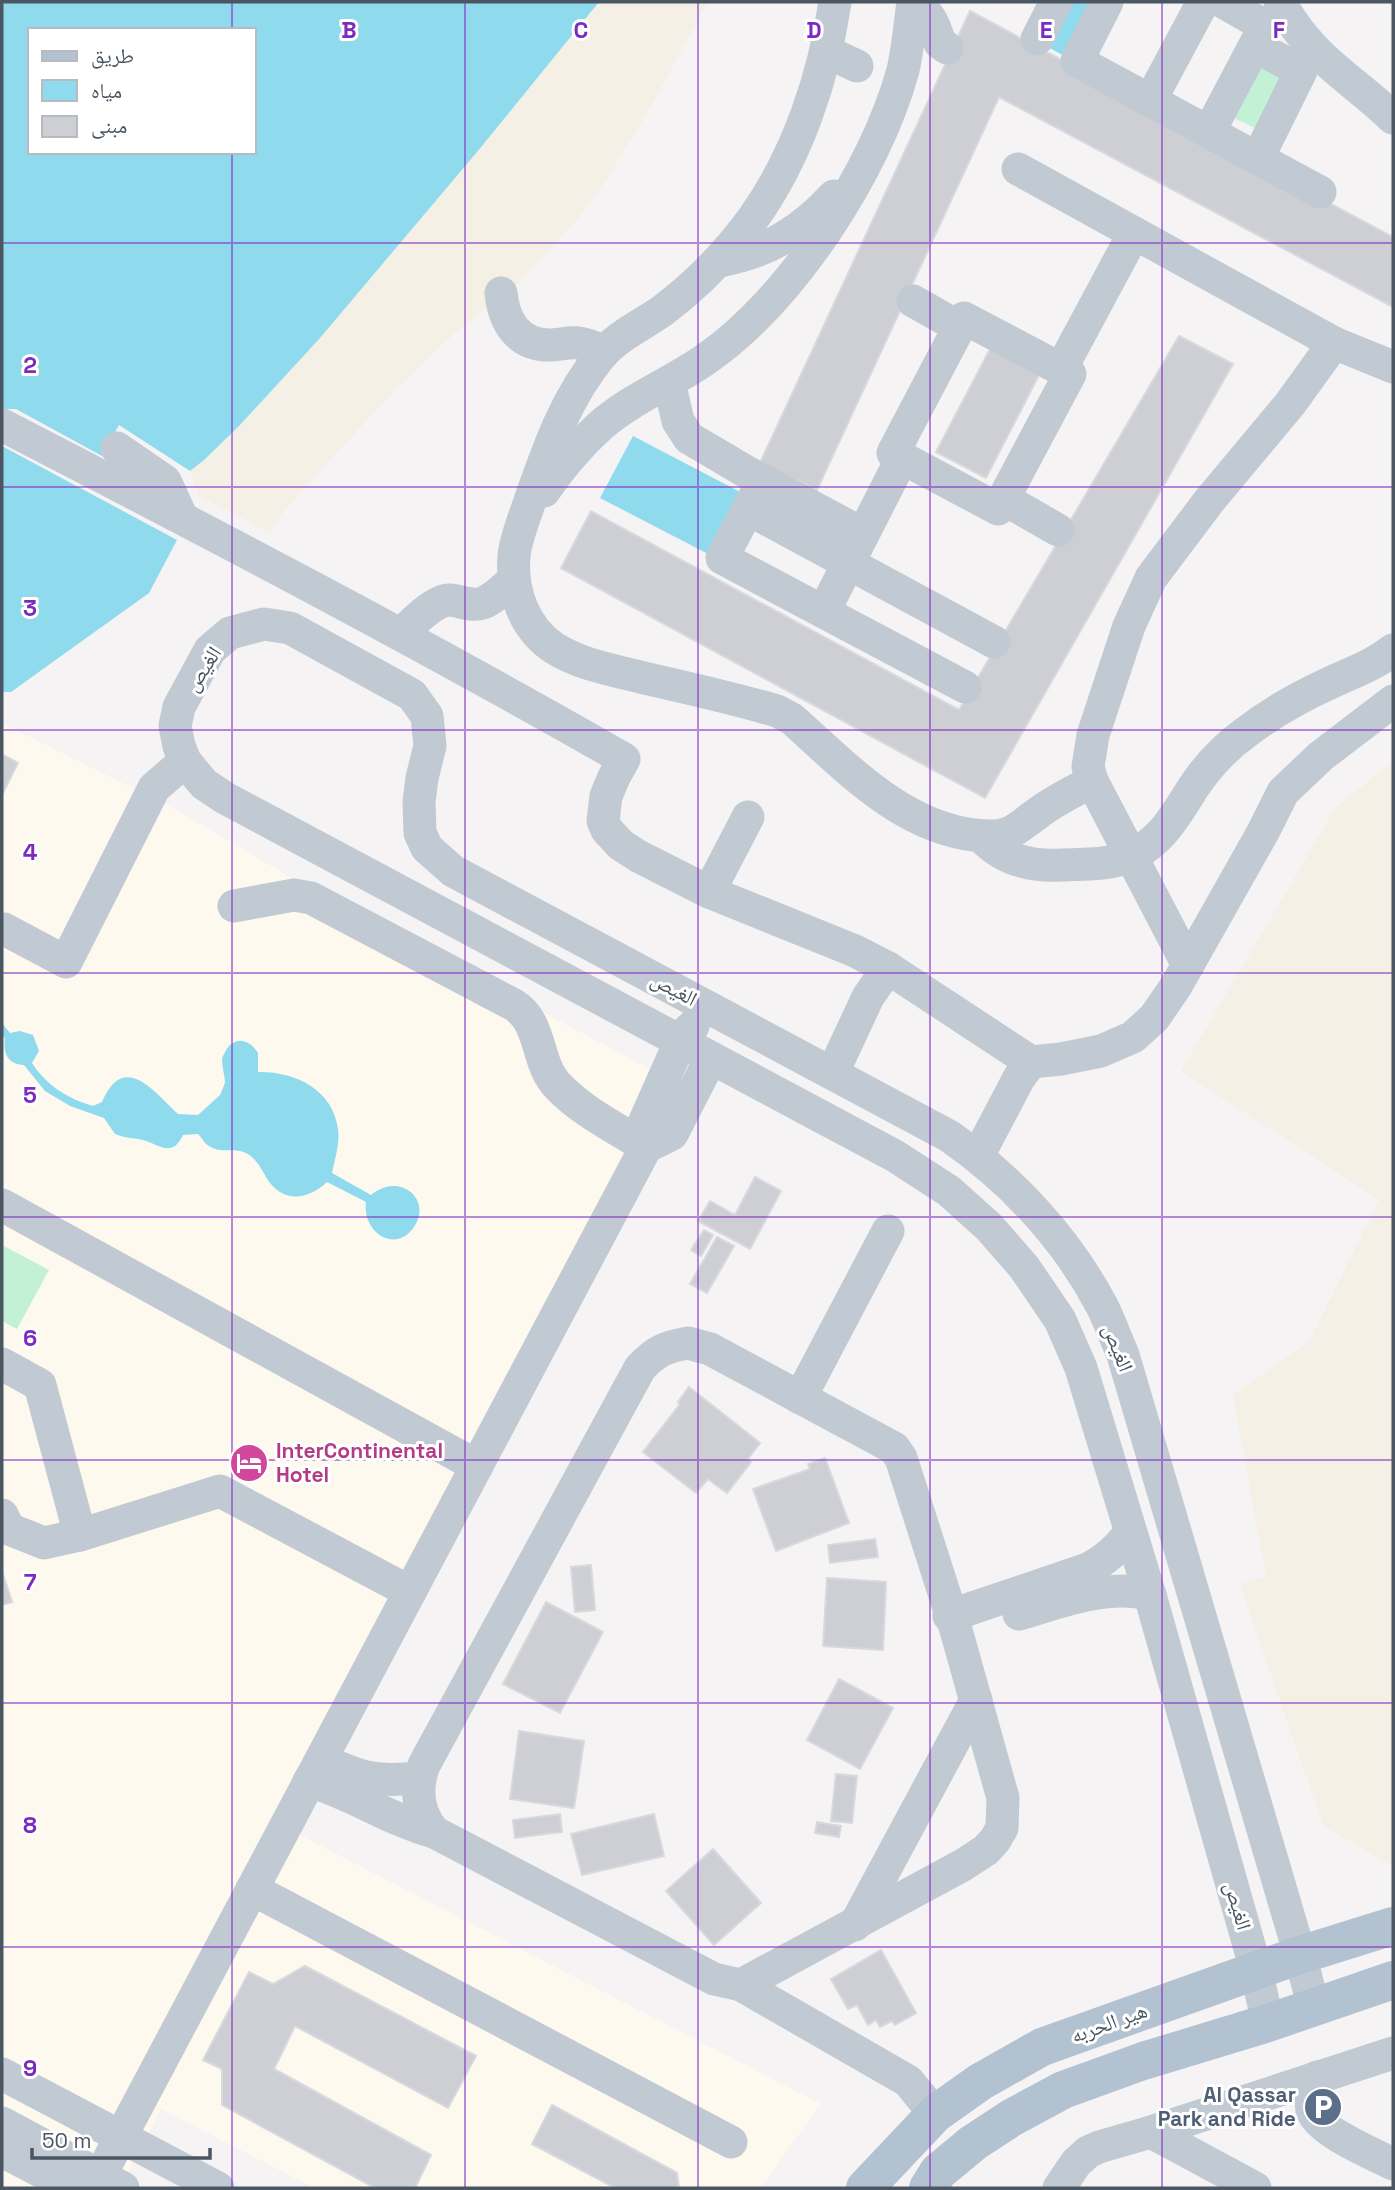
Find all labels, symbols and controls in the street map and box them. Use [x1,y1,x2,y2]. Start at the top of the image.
text: B [341,15,357,45]
text: C [574,15,588,45]
text: D [806,15,822,45]
text: E [1040,15,1052,45]
text: F [1273,15,1285,45]
legend [28,28,256,154]
text: طريق [91,42,134,69]
text: مياه [91,77,122,104]
text: مبنى [91,112,127,139]
text: 2 [23,350,37,380]
text: 3 [23,593,37,623]
street label: الغيص [178,641,227,697]
text: 4 [23,837,38,867]
street label: الغيص [646,965,702,1012]
text: 5 [23,1080,37,1110]
street label: الغيص [1097,1320,1140,1375]
text: 6 [23,1323,37,1353]
place label: InterContinental Hotel [276,1437,443,1488]
hotel icon: InterContinental Hotel [228,1442,270,1484]
text: 7 [24,1567,37,1597]
text: 8 [23,1810,37,1840]
street label: الغيص [1219,1879,1258,1933]
street label: هير الحربه [1067,1996,1151,2049]
text: 9 [23,2053,37,2083]
place label: Al Qassar Park and Ride [1158,2081,1296,2132]
parking icon: Al Qassar Park and Ride [1302,2086,1344,2128]
scale bar [32,2116,210,2160]
text: 50 m [42,2127,92,2154]

